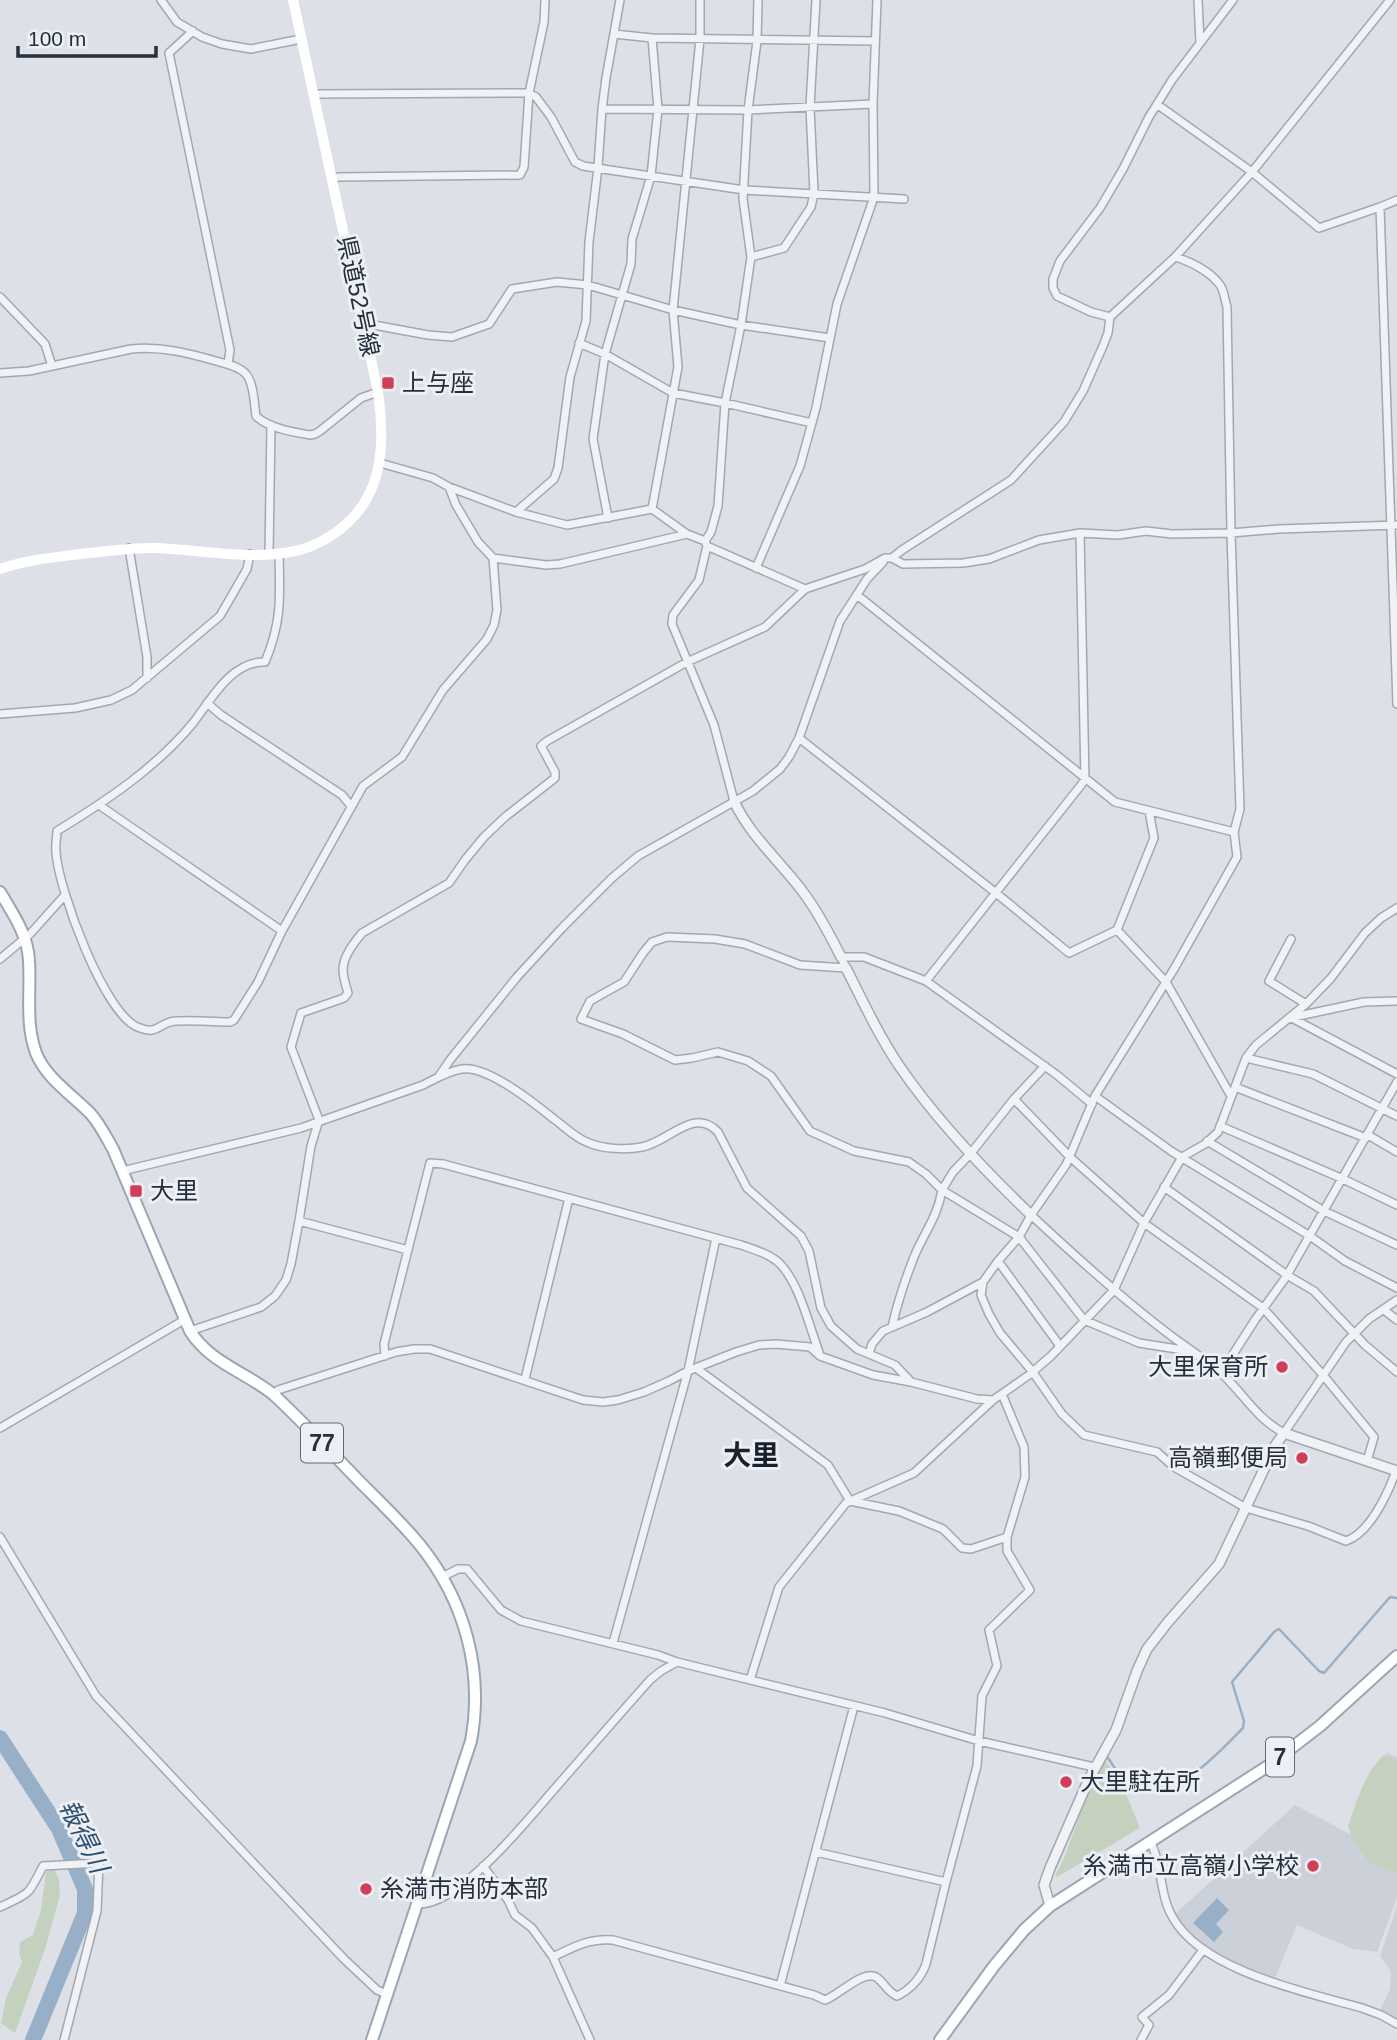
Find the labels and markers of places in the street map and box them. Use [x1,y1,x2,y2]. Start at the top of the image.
place label: 上与座 [402,369,474,396]
marker: 上与座 [380,375,396,391]
place label: 大里 [150,1177,198,1204]
marker: 大里 [128,1183,144,1199]
place label: 大里保育所 [1148,1353,1268,1380]
marker: 大里保育所 [1274,1359,1290,1375]
place label: 高嶺郵便局 [1168,1444,1288,1471]
marker: 高嶺郵便局 [1294,1450,1310,1466]
place label: 大里駐在所 [1080,1768,1200,1795]
marker: 大里駐在所 [1058,1774,1074,1790]
place label: 糸満市立高嶺小学校 [1083,1852,1299,1879]
marker: 糸満市立高嶺小学校 [1305,1858,1321,1874]
place label: 糸満市消防本部 [380,1875,548,1902]
marker: 糸満市消防本部 [358,1881,374,1897]

